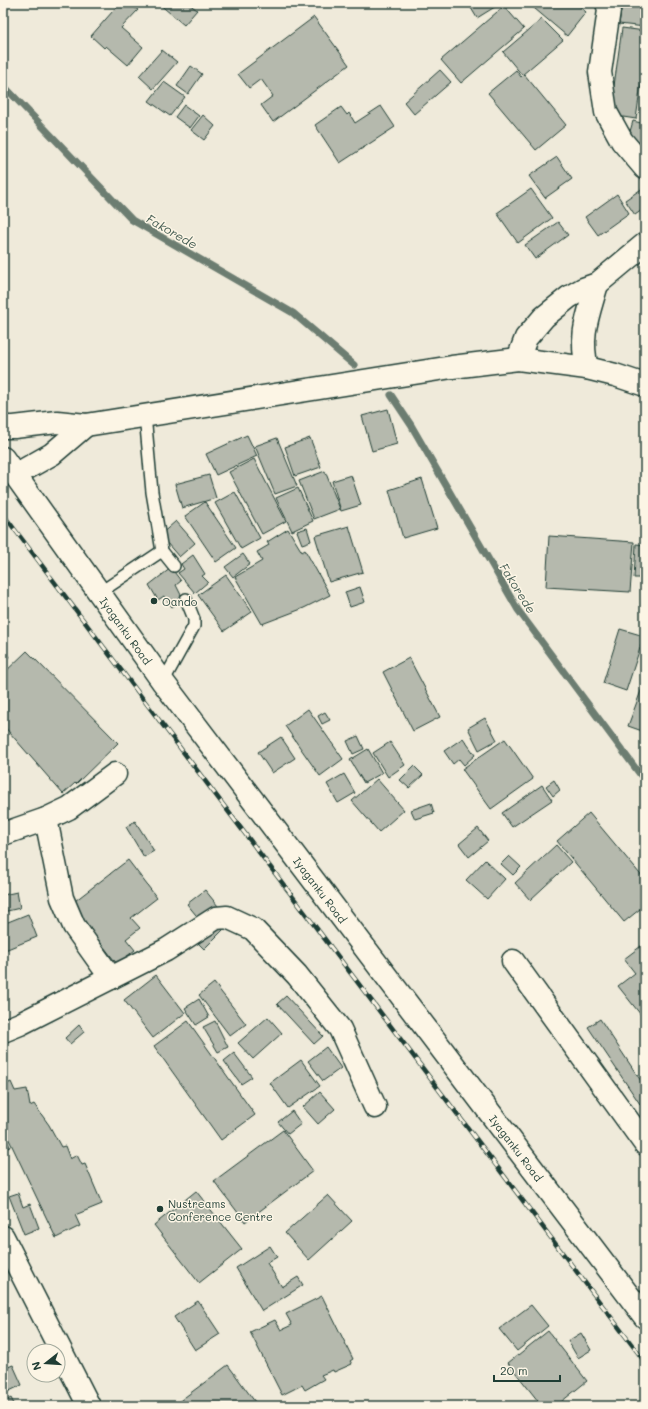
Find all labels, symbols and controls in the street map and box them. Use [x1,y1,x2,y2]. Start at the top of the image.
water label: Fakorede [144,210,200,252]
water label: Fakorede [496,560,540,616]
street label: Iyaganku Road [97,594,155,667]
place label: Oando [162,594,198,609]
marker: Oando [149,596,159,606]
street label: Iyaganku Road [291,853,351,926]
street label: Iyaganku Road [486,1111,547,1184]
place label: Nustreams Conference Centre [168,1196,273,1224]
marker: Nustreams Conference Centre [155,1204,165,1214]
north arrow [26,1343,66,1383]
scale bar [494,1357,560,1383]
text: N [28,1360,44,1372]
text: 20 m [500,1362,528,1378]

